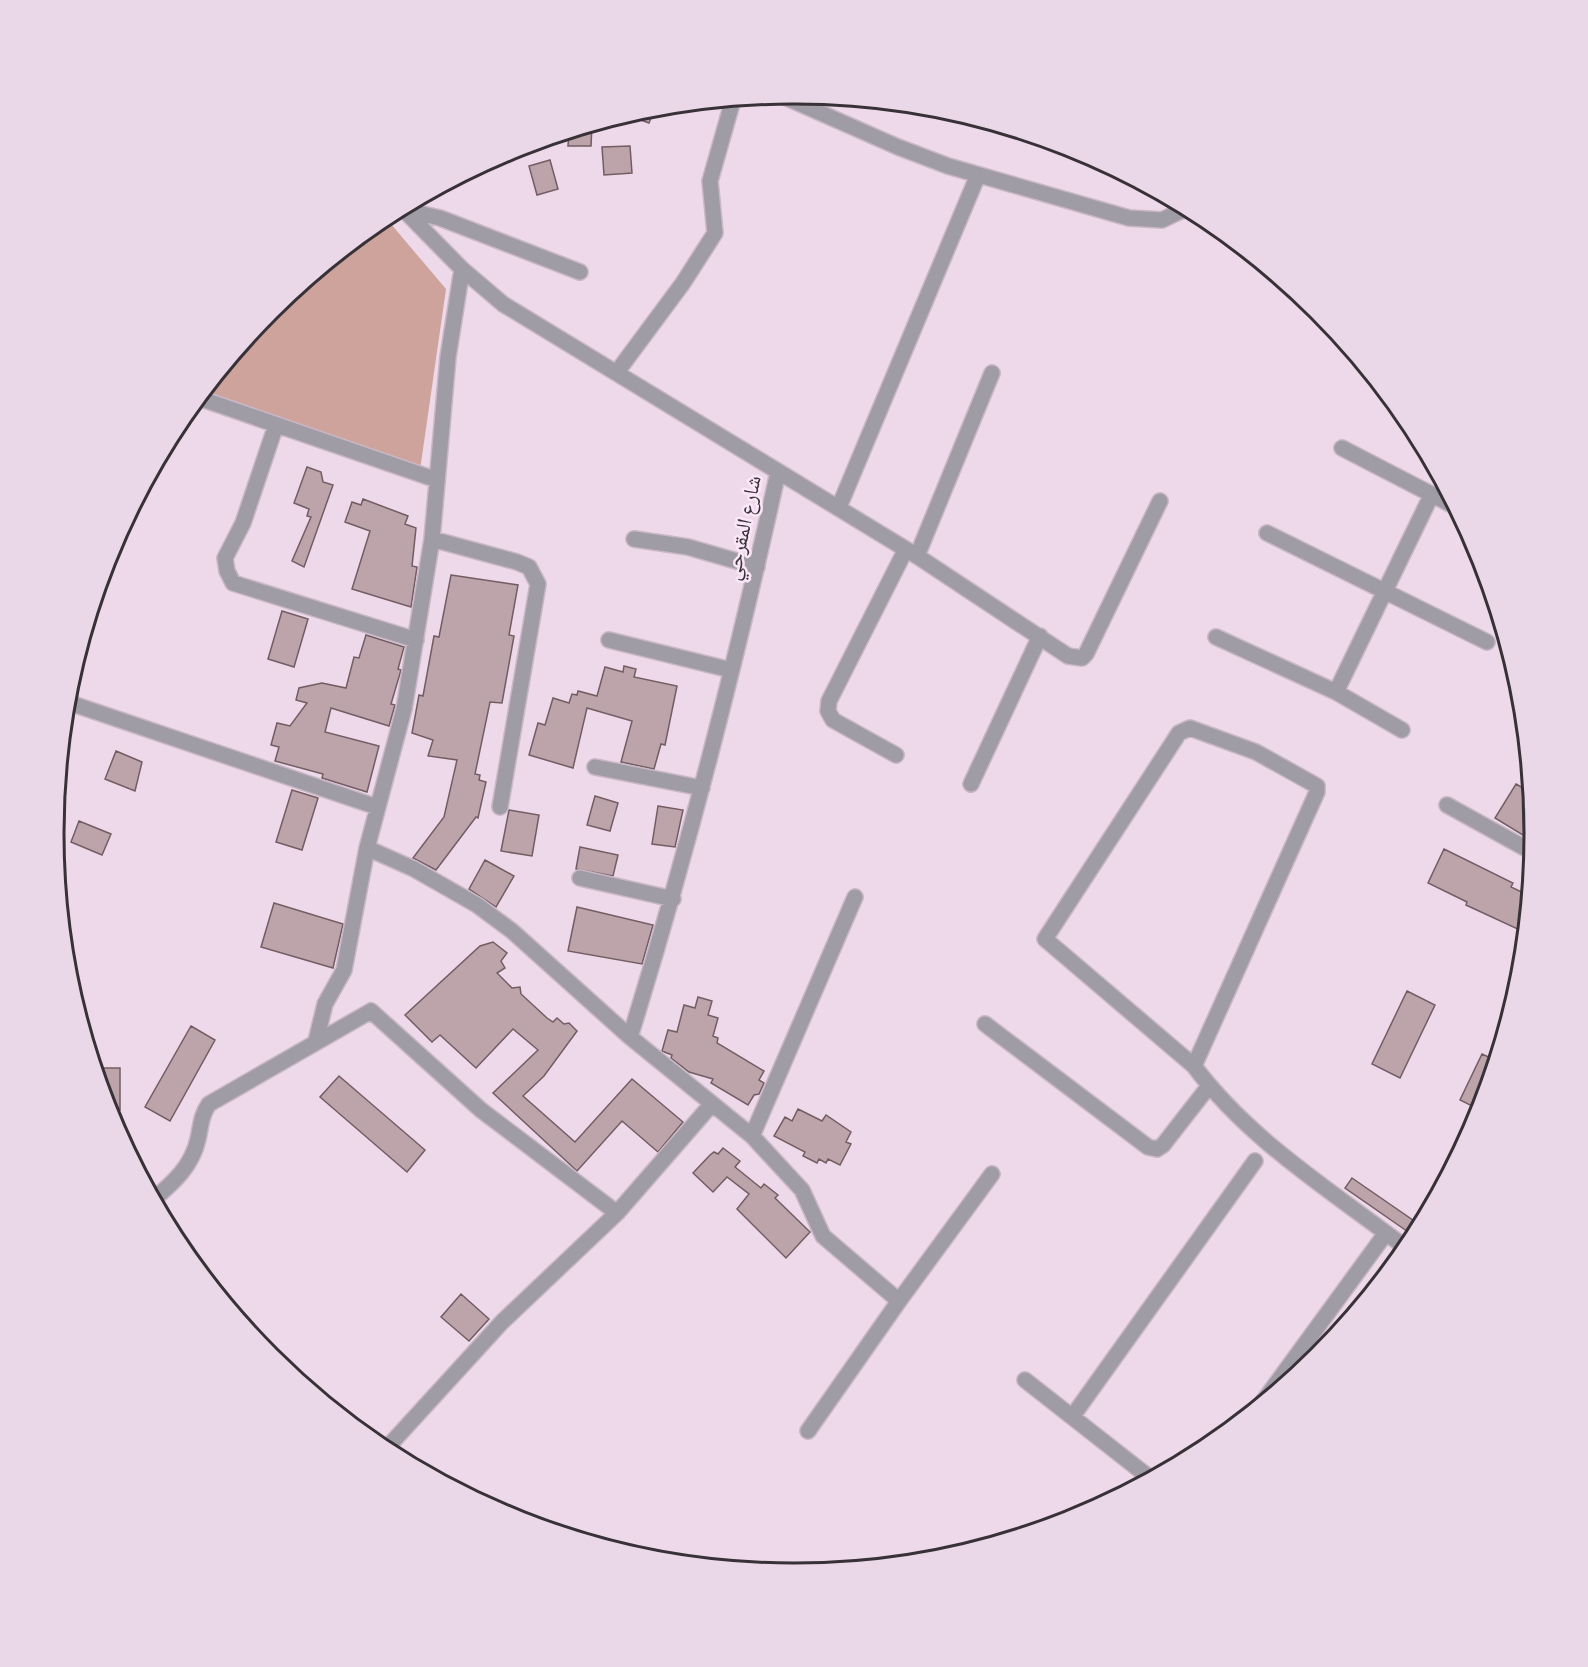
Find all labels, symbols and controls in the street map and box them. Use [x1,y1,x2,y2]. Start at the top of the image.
street label: شارع المقرحي [717,473,770,584]

